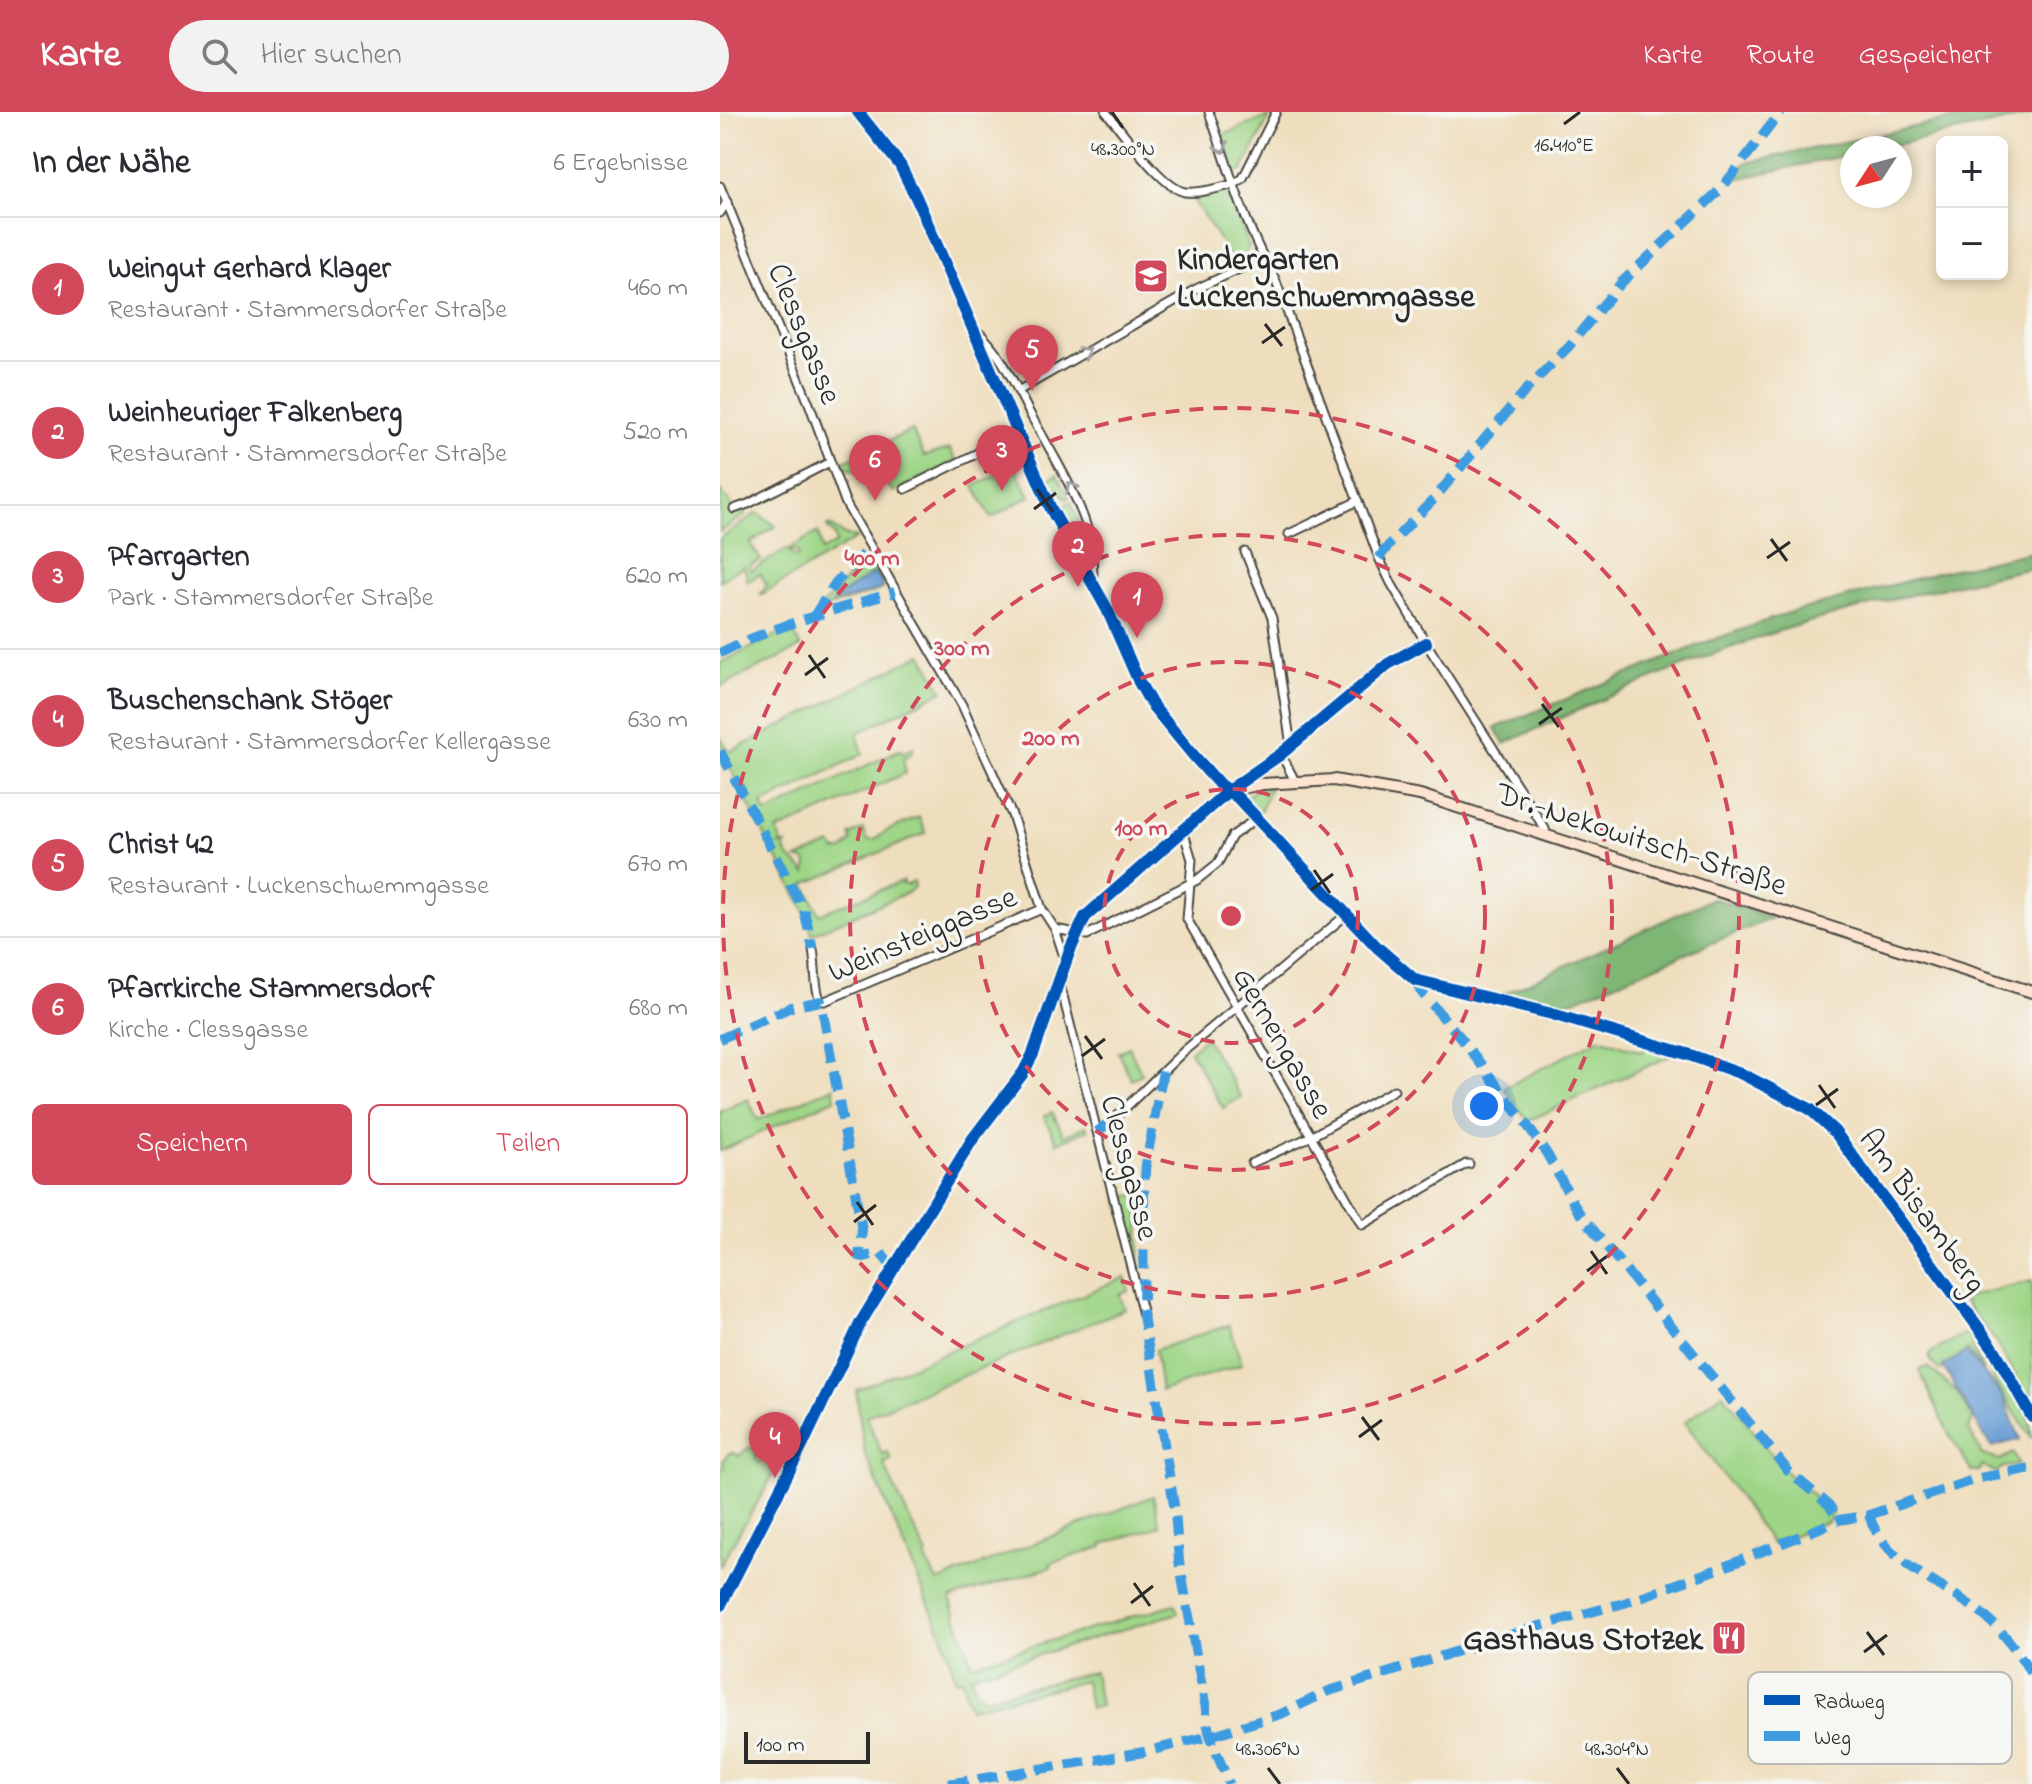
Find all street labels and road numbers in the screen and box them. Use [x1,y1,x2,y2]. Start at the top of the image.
street label: Clessgasse [753,257,853,413]
street label: Dr.-Nekowitsch-Straße [1488,772,1793,911]
street label: Weinsteiggasse [822,875,1026,997]
street label: Gernengasse [1218,959,1344,1129]
street label: Clessgasse [1086,1090,1170,1246]
street label: Am Bisamberg [1845,1120,1997,1304]

